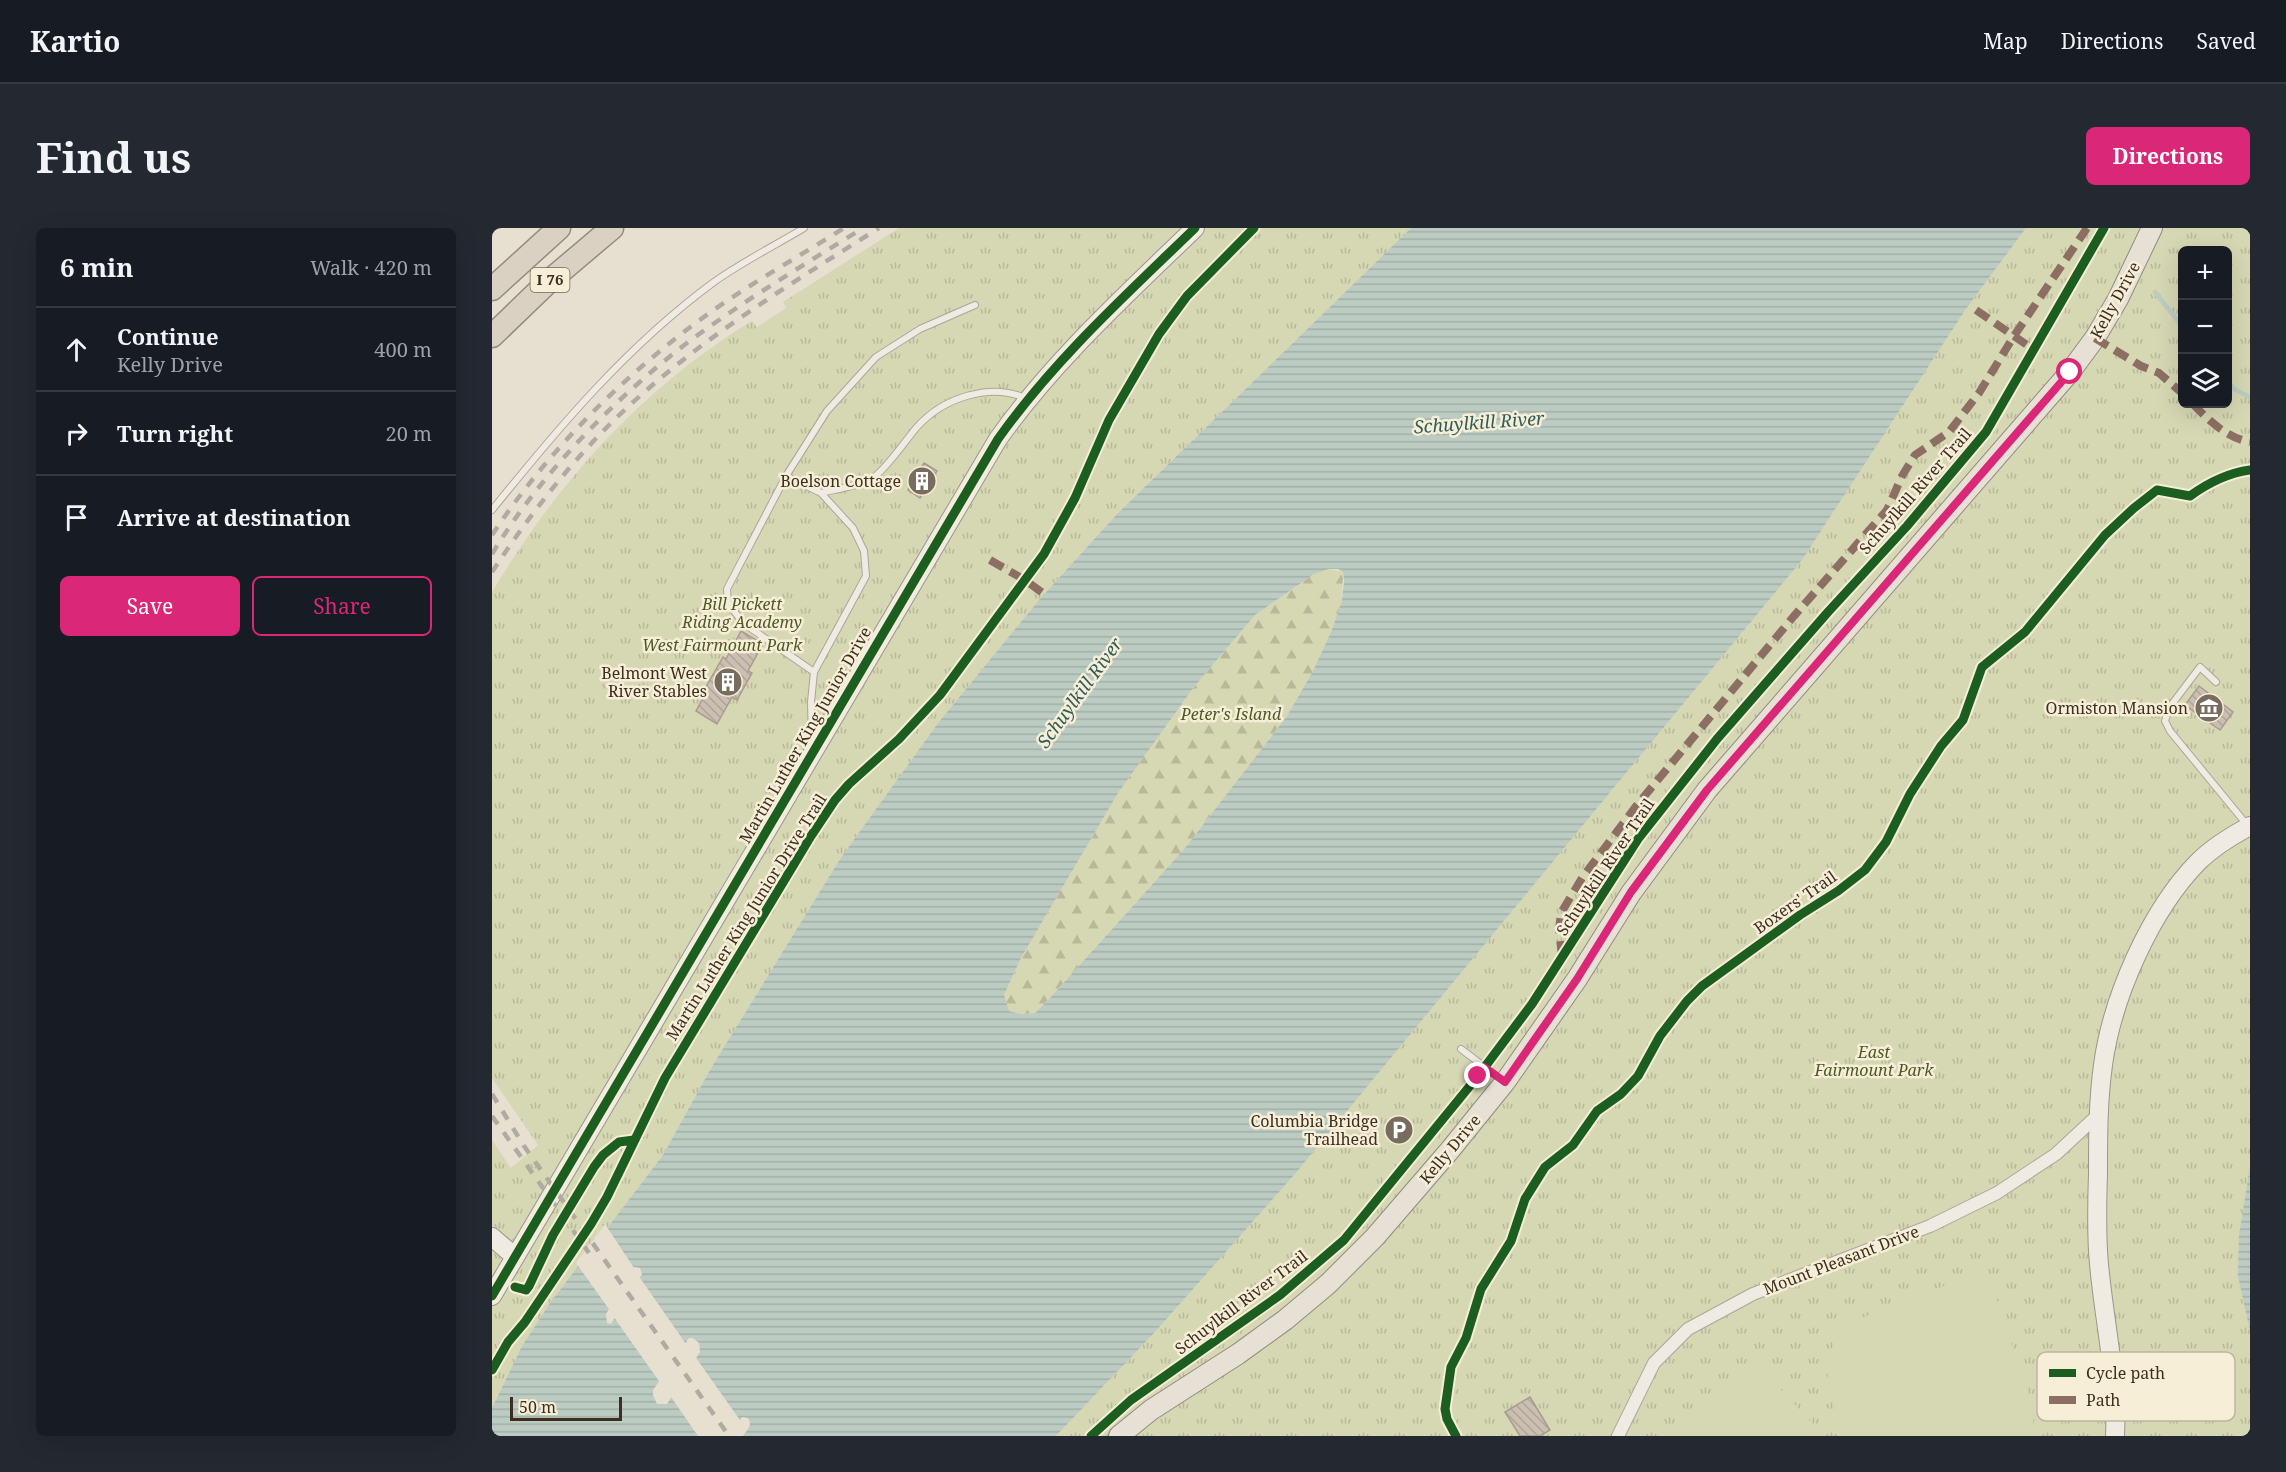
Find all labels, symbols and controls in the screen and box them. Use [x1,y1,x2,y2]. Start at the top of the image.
text: Kartio [30,22,120,60]
text: Map [1983,27,2028,55]
text: Directions [2061,27,2163,55]
text: Saved [2196,27,2256,55]
button: Directions [2086,127,2250,185]
text: Find us [36,128,191,185]
map controls [2178,246,2232,408]
button: + [2178,246,2232,300]
text: 6 min [60,249,134,285]
text: Walk · 420 m [310,254,432,281]
street label: Kelly Drive [2085,258,2145,342]
road number: I 76 [530,268,570,292]
button: − [2178,300,2232,354]
text: Continue [117,321,219,351]
icon: ahead [60,333,93,366]
text: 400 m [374,336,432,363]
text: Kelly Drive [117,351,223,378]
button: layers [2178,354,2232,408]
route start [2056,358,2082,384]
water label: Schuylkill River [1413,405,1546,439]
icon: right [60,417,93,450]
text: Turn right [117,418,233,448]
text: 20 m [386,420,432,447]
street label: Schuylkill River Trail [1854,423,1976,559]
building icon: Boelson Cottage [906,465,938,497]
place label: Boelson Cottage [780,470,901,492]
icon: arrive [60,501,93,534]
text: Arrive at destination [117,502,351,532]
button: Save [60,576,240,636]
button: Share [252,576,432,636]
park label: Bill Pickett Riding Academy [681,593,802,633]
street label: Martin Luther King Junior Drive [734,623,876,847]
water label: Schuylkill River [1031,632,1128,752]
park label: West Fairmount Park [642,634,803,656]
place label: Belmont West River Stables [601,662,707,702]
building icon: Belmont West River Stables [712,666,744,698]
museum icon: Ormiston Mansion [2193,692,2225,724]
place label: Ormiston Mansion [2046,697,2188,719]
park label: Peter's Island [1180,703,1282,725]
street label: Martin Luther King Junior Drive Trail [661,789,831,1045]
street label: Schuylkill River Trail [1551,794,1659,940]
street label: Boxers' Trail [1749,865,1841,939]
park label: East Fairmount Park [1814,1041,1934,1081]
route end [1464,1062,1490,1088]
street label: Kelly Drive [1414,1109,1486,1189]
place label: Columbia Bridge Trailhead [1250,1110,1378,1150]
parking icon: Columbia Bridge Trailhead [1383,1114,1415,1146]
street label: Mount Pleasant Drive [1760,1220,1922,1300]
street label: Schuylkill River Trail [1170,1245,1312,1359]
legend [2037,1352,2235,1421]
text: Cycle path [2086,1362,2165,1384]
text: Path [2086,1389,2120,1411]
scale bar [510,1394,622,1422]
text: 50 m [519,1396,556,1418]

